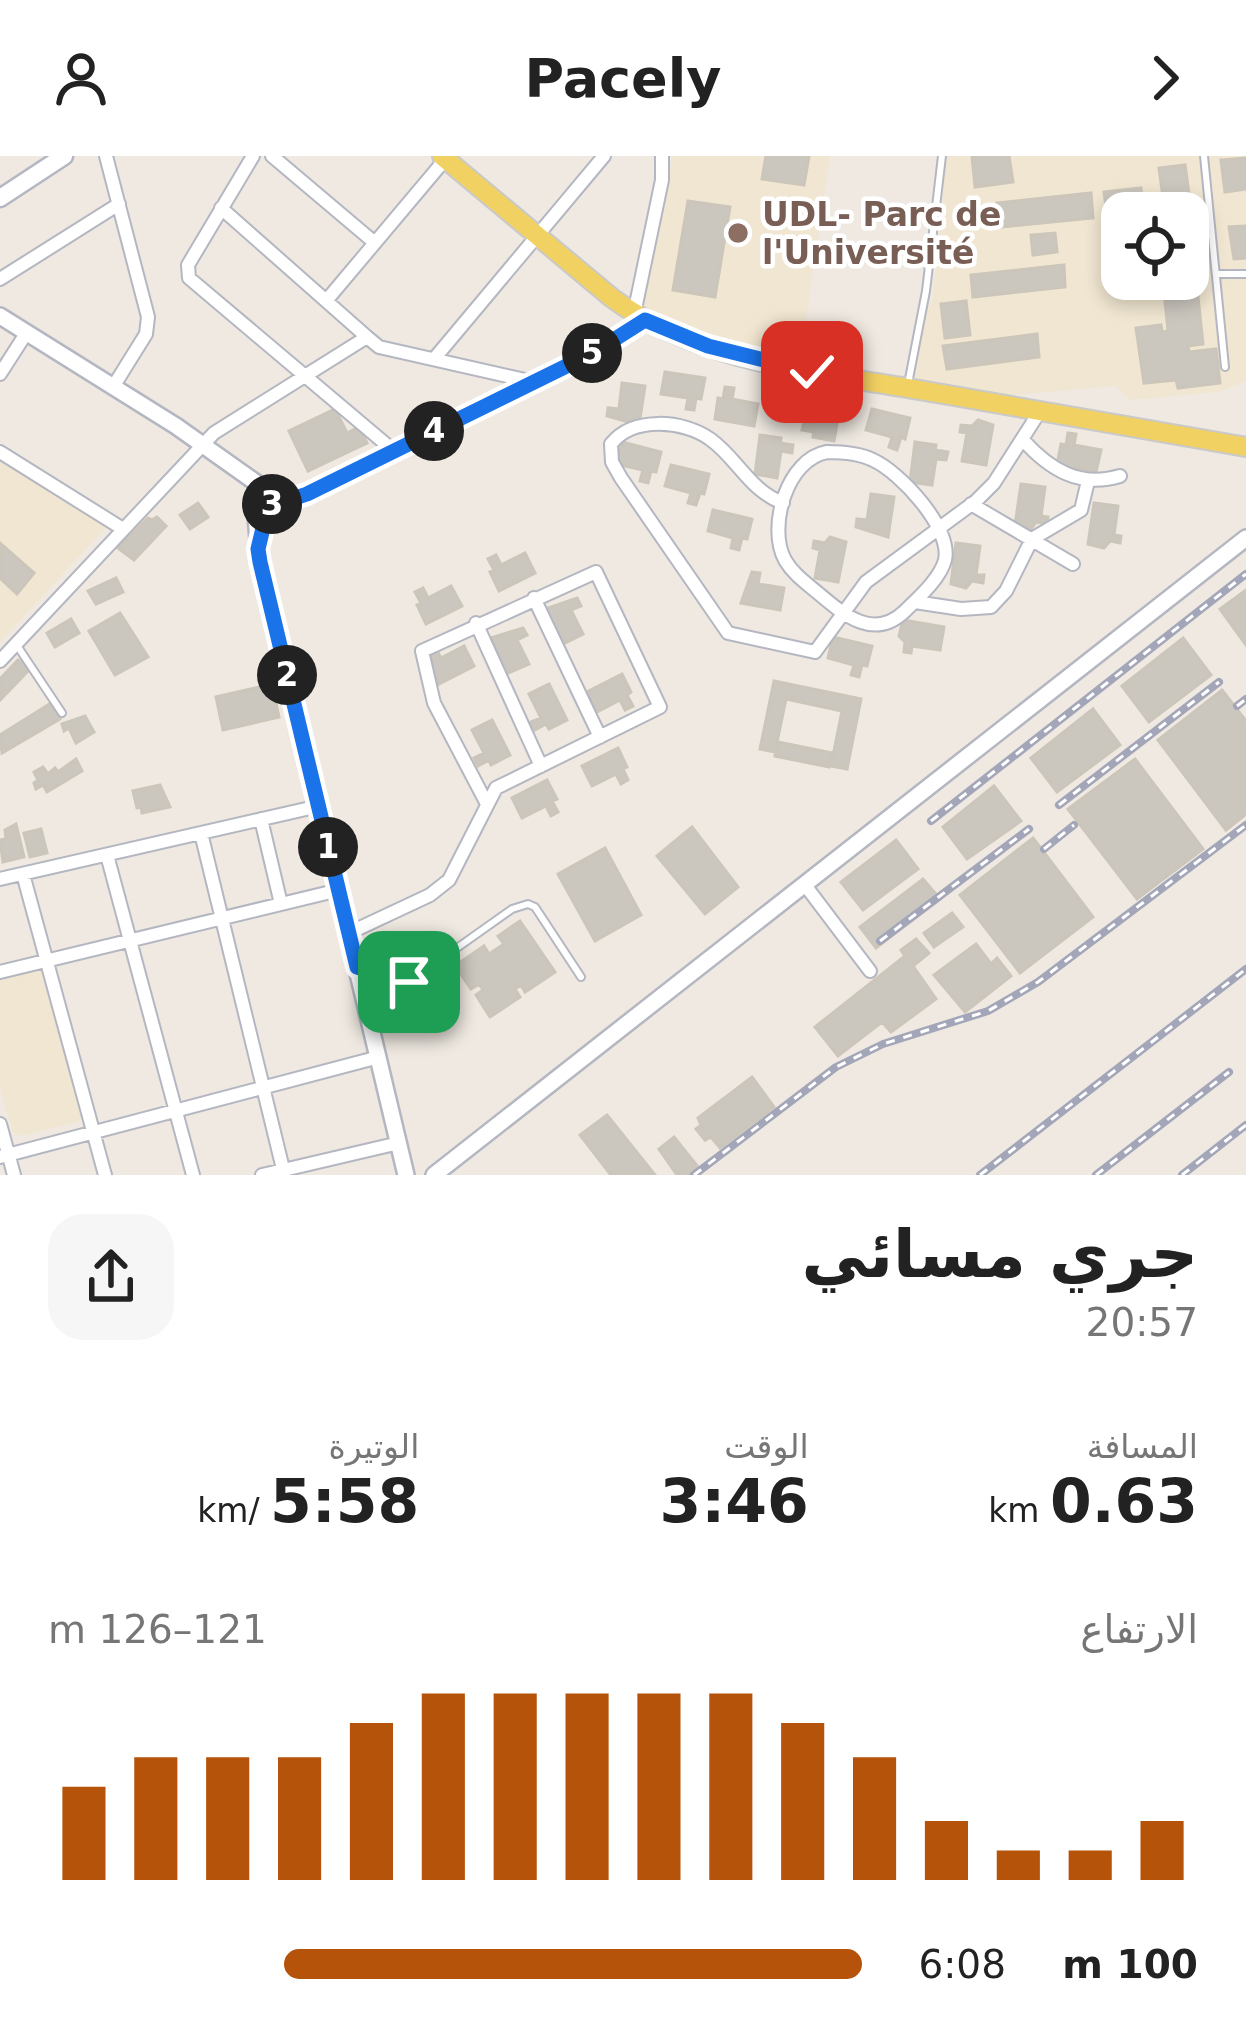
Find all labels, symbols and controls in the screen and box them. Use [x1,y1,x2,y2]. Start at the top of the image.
icon: person [48,45,114,111]
icon: forward [1132,45,1198,111]
text: Pacely [525,47,721,110]
map controls [1101,192,1209,300]
button: locate [1101,192,1209,300]
place label: UDL- Parc de l'Université [762,195,1001,272]
marker: UDL- Parc de l'Université [725,220,751,246]
pin [761,321,863,423]
pin: 5 [562,323,622,383]
text: 5 [581,333,603,372]
icon: check [779,339,845,405]
pin: 4 [404,401,464,461]
text: 4 [423,411,445,450]
pin: 3 [242,474,302,534]
text: 3 [261,484,283,523]
pin: 2 [257,645,317,705]
text: 2 [276,655,298,694]
pin: 1 [298,817,358,877]
text: 1 [317,827,339,866]
pin [358,931,460,1033]
icon: arrive [376,949,442,1015]
button: share [48,1214,174,1340]
text: جري مسائي [802,1216,1198,1293]
text: 20:57 [1086,1300,1198,1345]
text: الوتيرة [328,1427,419,1466]
text: الوقت [724,1427,809,1466]
text: المسافة [1087,1427,1198,1466]
text: 5:58 [270,1466,419,1536]
text: 3:46 [659,1466,809,1536]
text: 0.63 [1050,1466,1198,1536]
text: /km [197,1491,270,1530]
text: km [988,1491,1050,1530]
text: 121–126 m [48,1607,267,1652]
text: الارتفاع [1080,1607,1198,1652]
text: 6:08 [918,1942,1006,1987]
text: 100 m [1062,1942,1198,1987]

